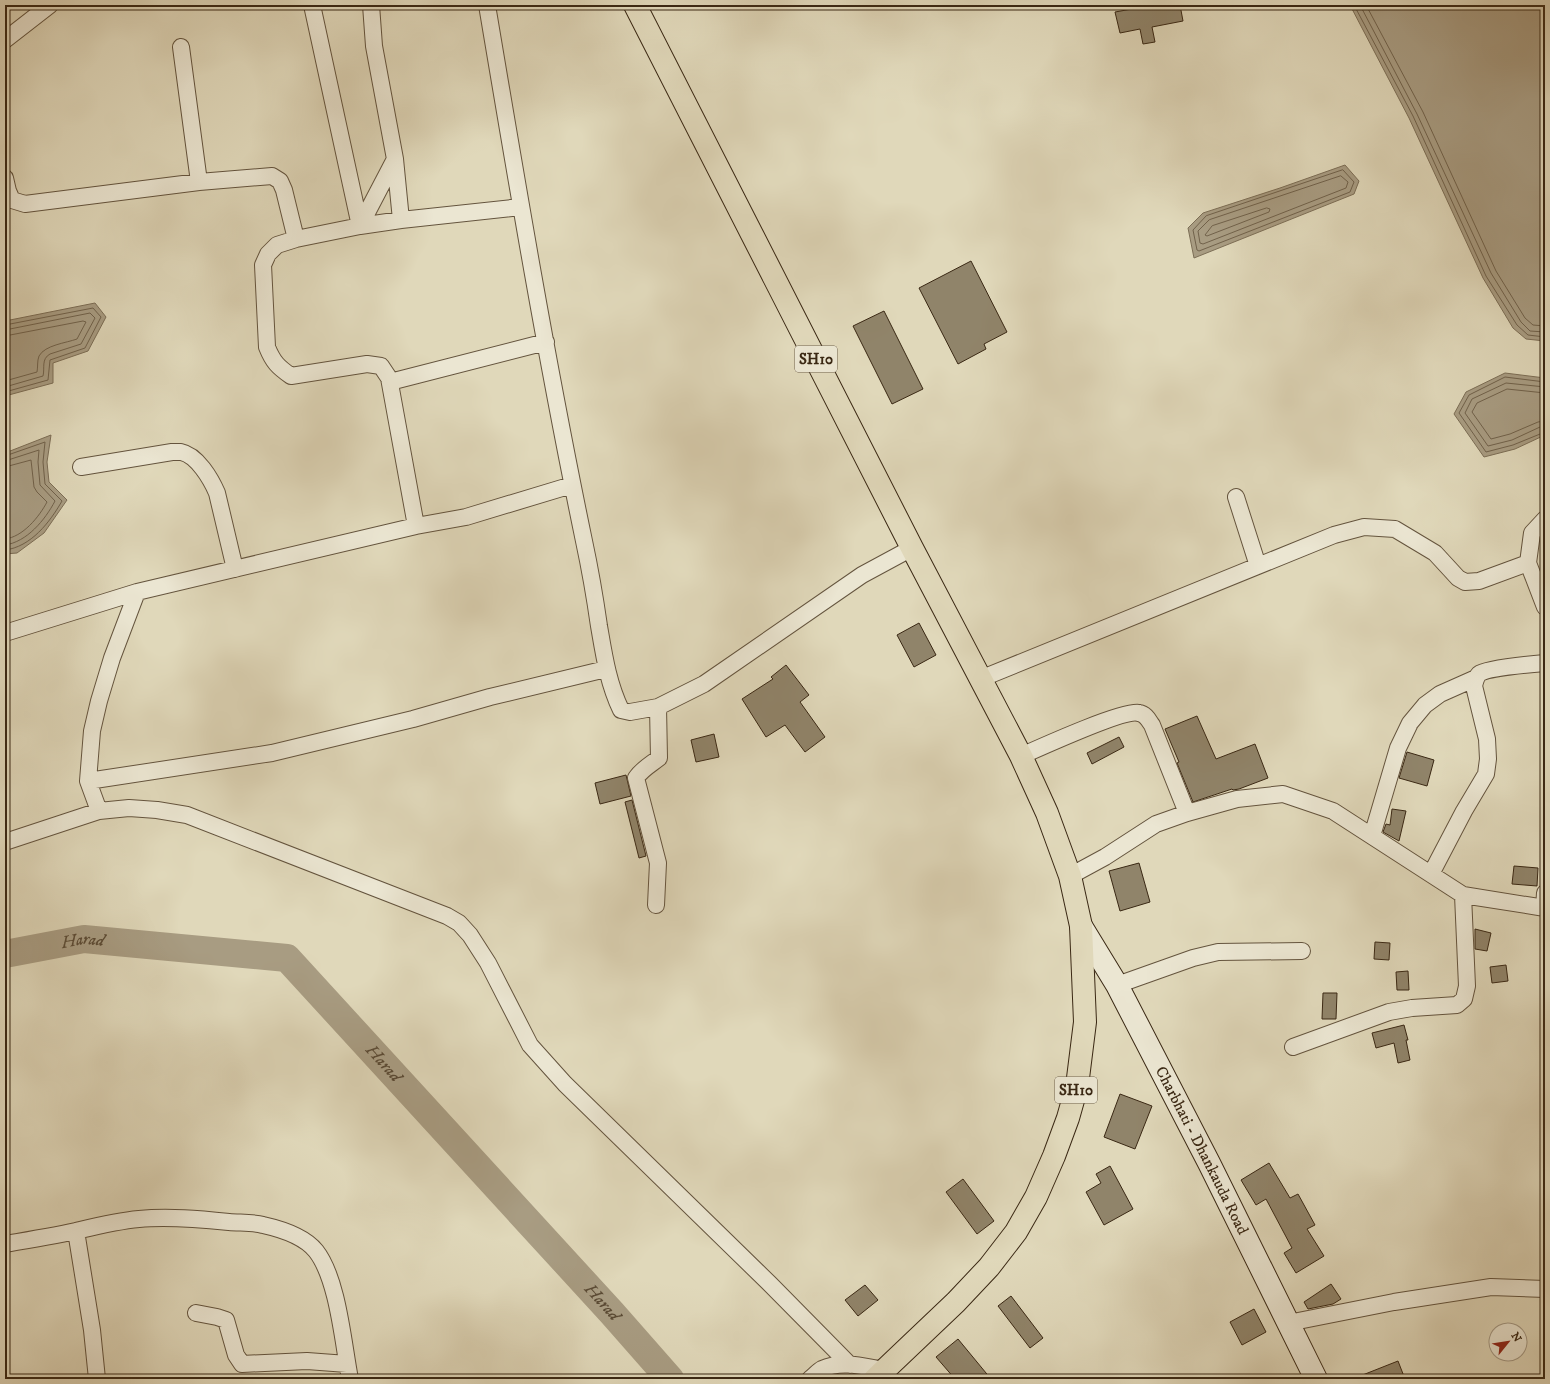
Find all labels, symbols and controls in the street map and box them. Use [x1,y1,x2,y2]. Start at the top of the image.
road number: SH10 [795,346,837,372]
water label: Harad [58,928,108,954]
water label: Harad [360,1039,408,1089]
street label: Charbhati - Dhankauda Road [1151,1063,1253,1238]
road number: SH10 [1055,1077,1097,1103]
water label: Harad [579,1278,627,1328]
north arrow [1488,1322,1528,1362]
text: N [1507,1330,1524,1345]

